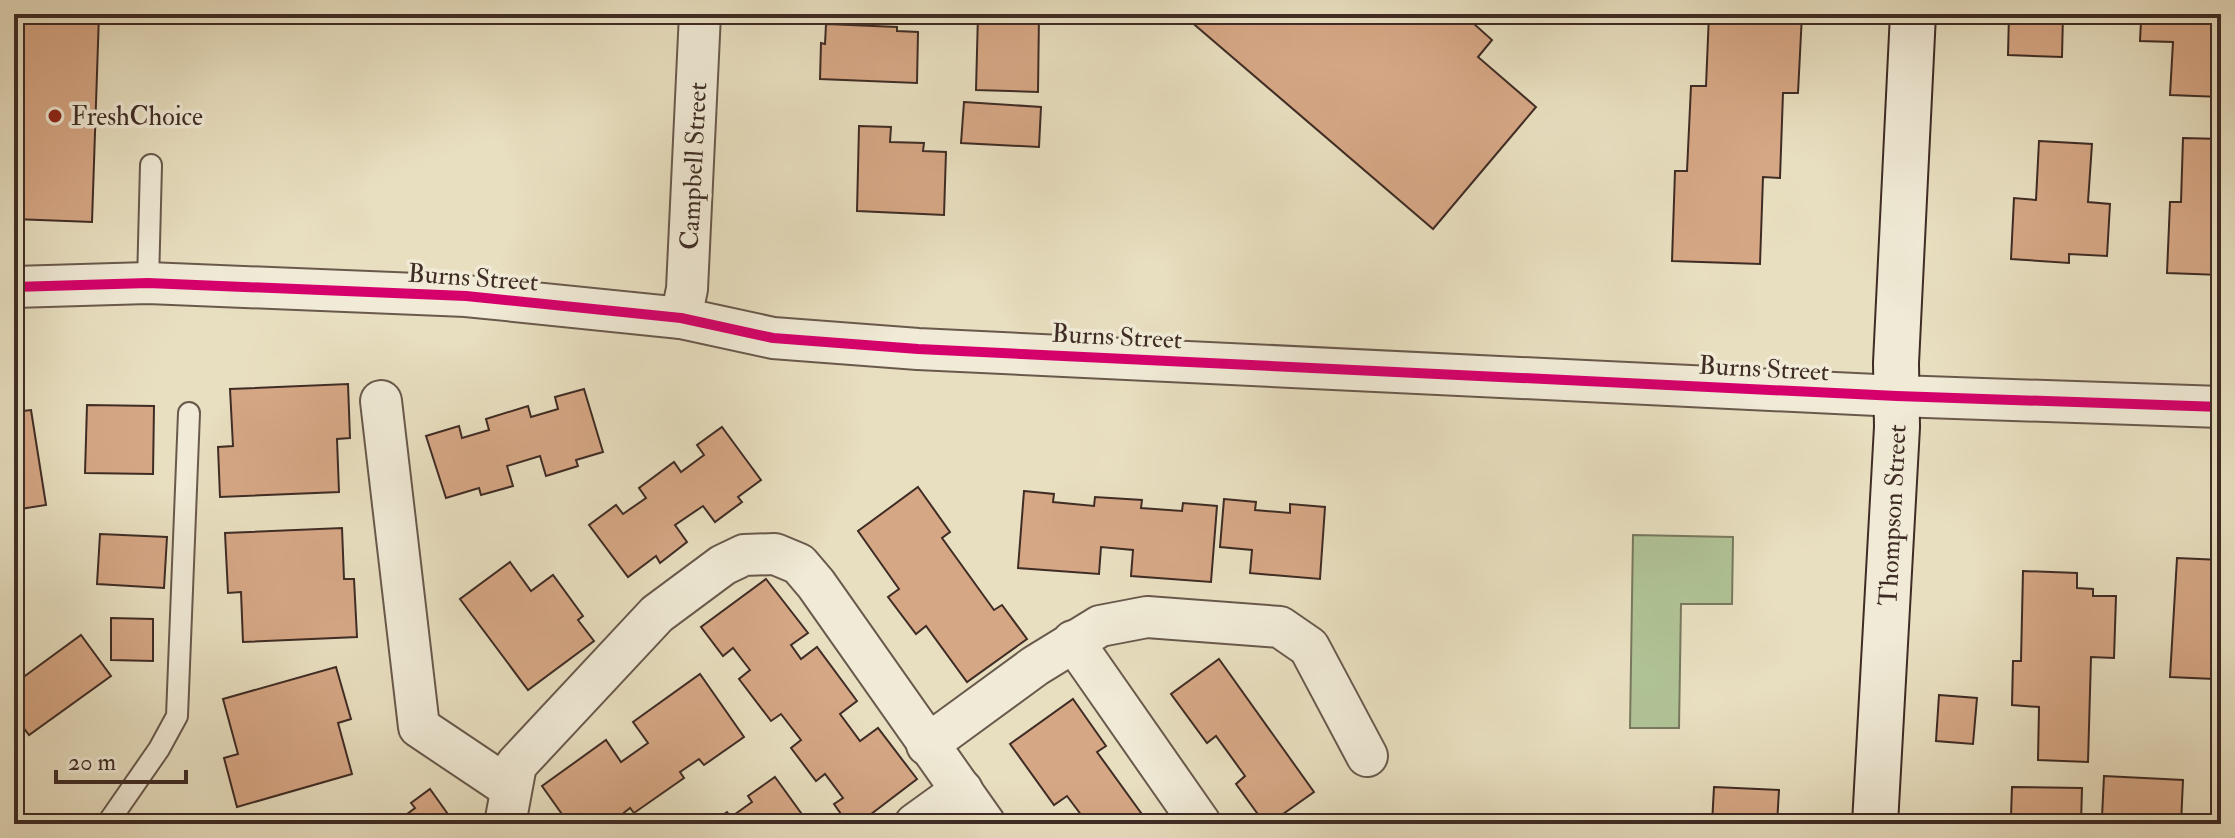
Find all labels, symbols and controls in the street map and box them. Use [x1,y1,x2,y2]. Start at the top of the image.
street label: Campbell Street [674,81,715,251]
place label: FreshChoice [71,101,203,133]
marker: FreshChoice [46,107,64,125]
street label: Burns Street [407,257,539,299]
street label: Burns Street [1051,318,1183,356]
street label: Burns Street [1698,350,1830,388]
street label: Thompson Street [1872,424,1915,607]
scale bar [56,734,186,784]
text: 20 m [68,747,117,778]

